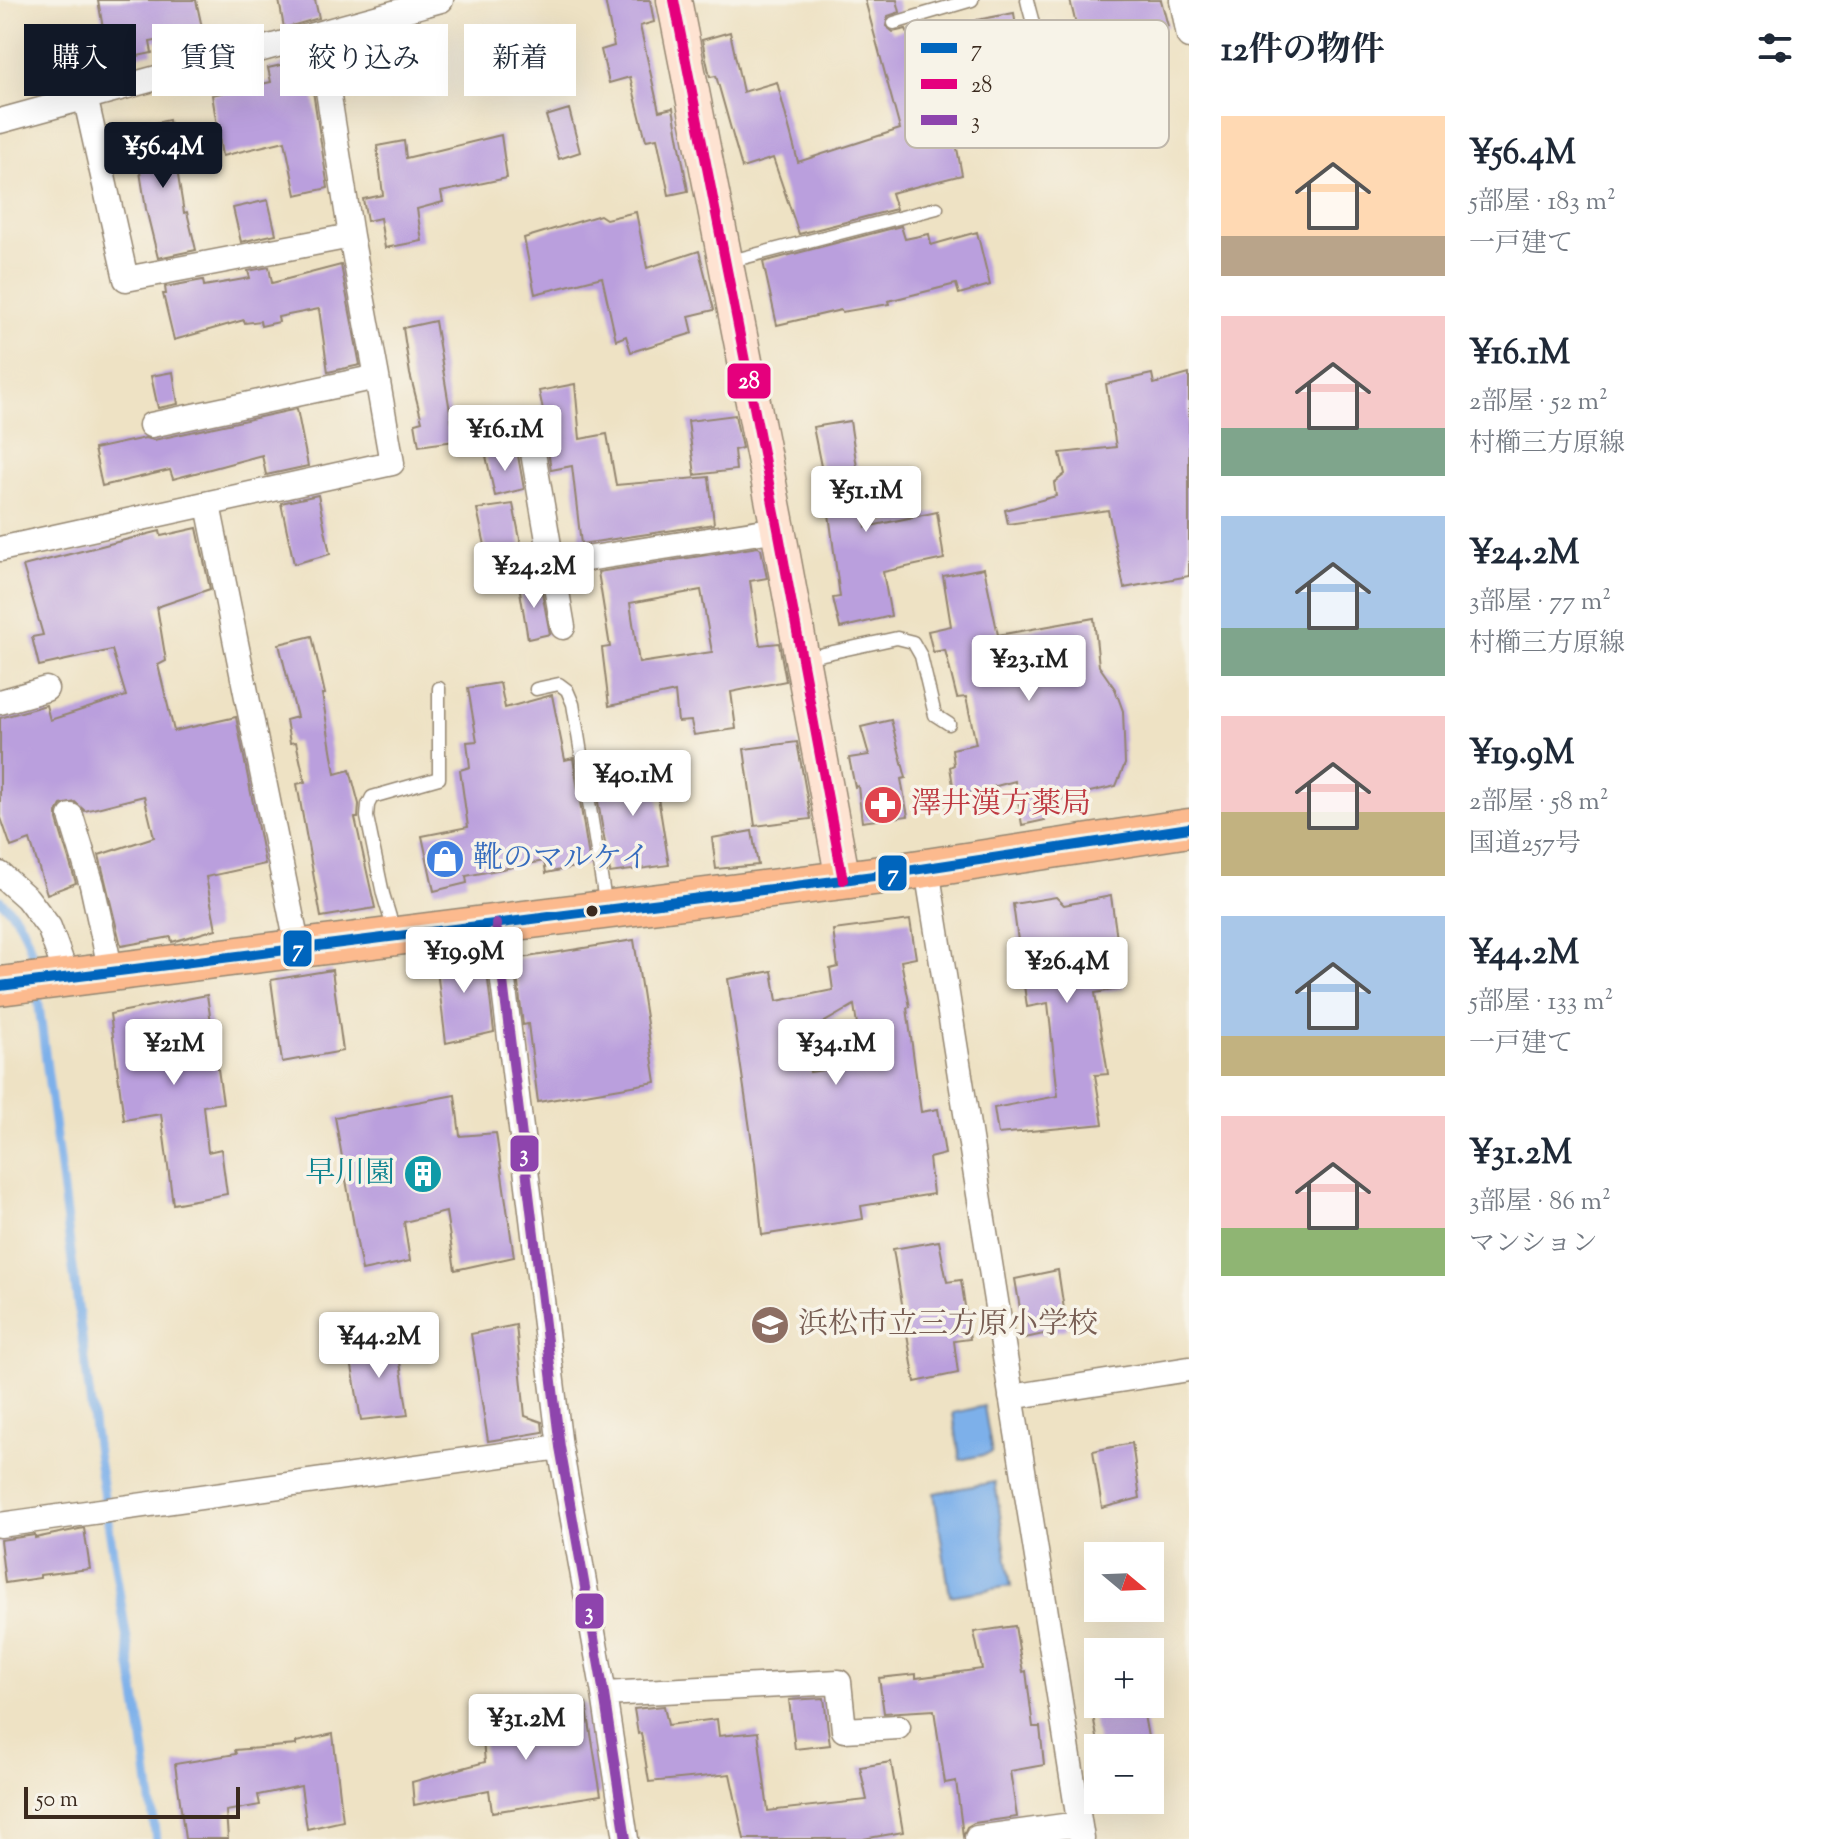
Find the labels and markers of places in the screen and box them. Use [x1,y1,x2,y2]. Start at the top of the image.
pin: ¥56.4M [98,122,228,190]
pin: ¥16.1M [440,405,570,473]
pin: ¥51.1M [801,466,931,534]
pin: ¥24.2M [469,542,599,610]
pin: ¥23.1M [964,635,1094,703]
pin: ¥40.1M [568,750,698,818]
pharmacy icon: 澤井漢方薬局 [862,784,904,826]
place label: 澤井漢方薬局 [911,784,1091,827]
shop icon: 靴のマルケイ [424,838,466,880]
place label: 靴のマルケイ [473,838,650,881]
unlabelled marker [584,903,600,919]
pin: ¥19.9M [399,927,529,995]
pin: ¥26.4M [1002,937,1132,1005]
pin: ¥21M [127,1019,221,1087]
pin: ¥34.1M [771,1019,901,1087]
place label: 早川園 [305,1153,395,1196]
building icon: 早川園 [402,1153,444,1195]
school or university icon: 浜松市立三方原小学校 [749,1304,791,1346]
place label: 浜松市立三方原小学校 [798,1304,1098,1347]
pin: ¥44.2M [314,1312,444,1380]
pin: ¥31.2M [461,1694,591,1762]

